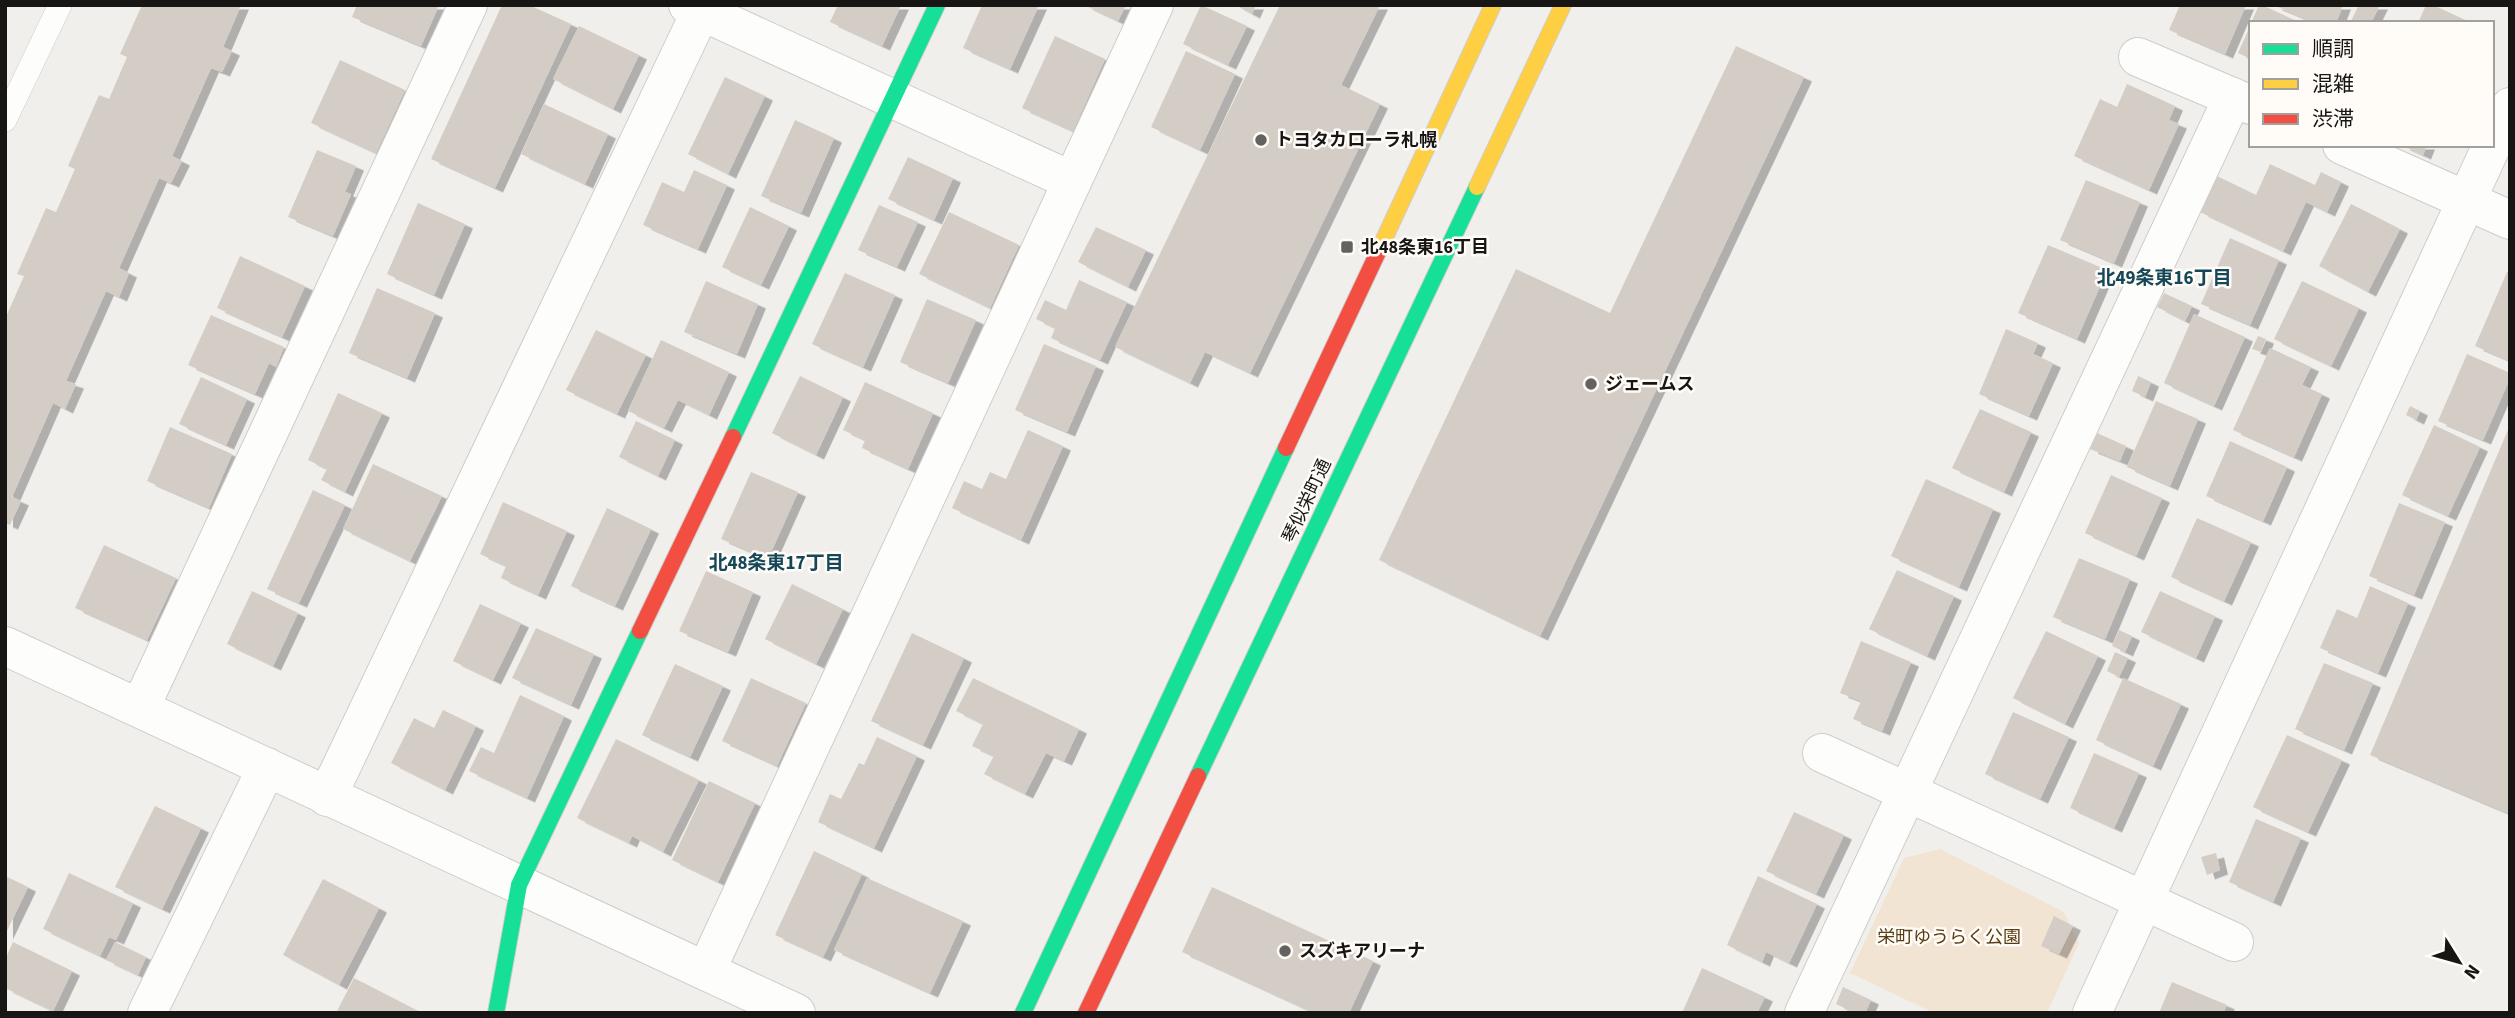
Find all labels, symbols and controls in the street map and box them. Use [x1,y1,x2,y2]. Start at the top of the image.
legend [2249,21,2494,147]
text: 順調 [2312,34,2354,64]
text: 混雑 [2312,69,2354,99]
text: 渋滞 [2312,104,2354,134]
place label: トヨタカローラ札幌 [1275,128,1437,153]
marker: トヨタカローラ札幌 [1253,132,1269,148]
place label: 北48条東16丁目 [1361,235,1489,260]
marker: 北48条東16丁目 [1339,239,1355,255]
district label: 北49条東16丁目 [2096,265,2232,292]
place label: ジェームス [1605,372,1694,397]
marker: ジェームス [1583,376,1599,392]
street label: 琴似栄町通 [1277,455,1337,547]
district label: 北48条東17丁目 [708,550,844,577]
park label: 栄町ゆうらく公園 [1877,925,2021,950]
north arrow [2424,927,2494,997]
place label: スズキアリーナ [1299,939,1425,964]
marker: スズキアリーナ [1277,943,1293,959]
text: N [2457,958,2486,985]

